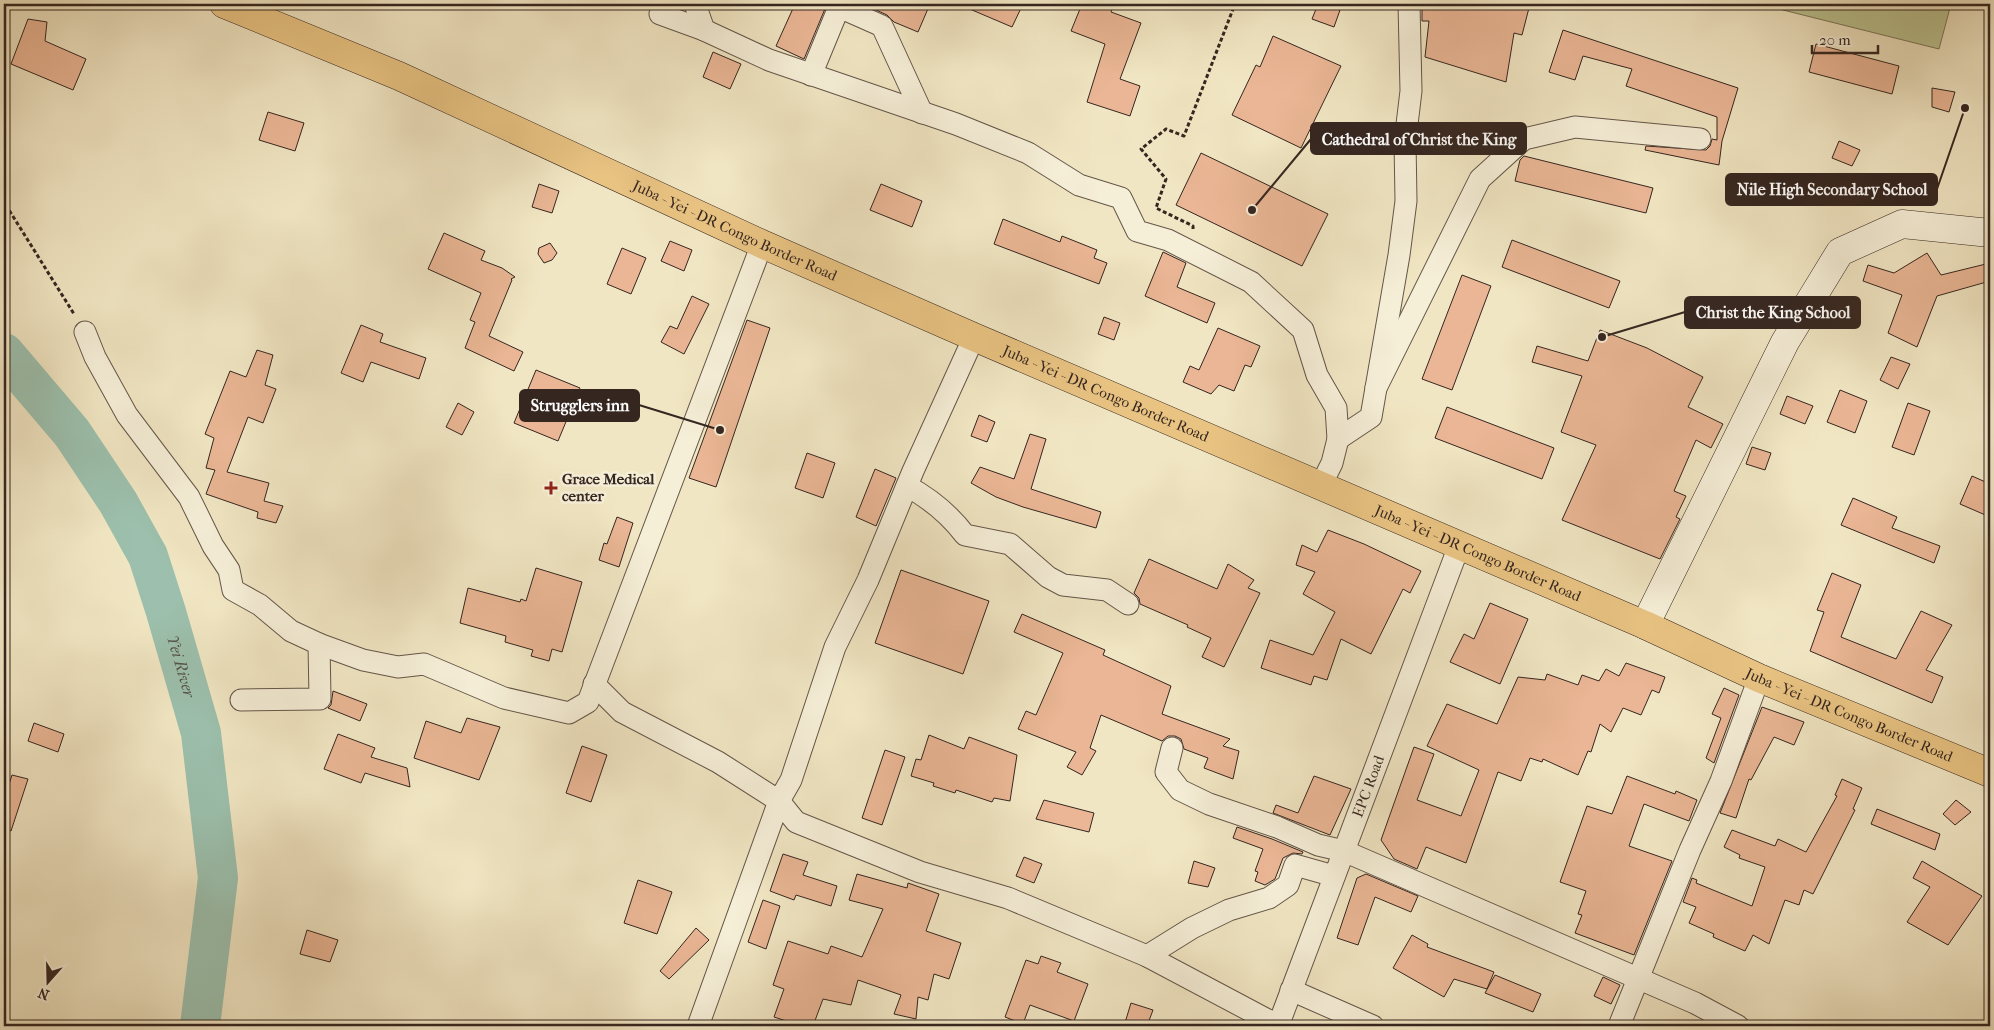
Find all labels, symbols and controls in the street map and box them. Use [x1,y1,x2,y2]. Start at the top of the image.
scale bar [1812,22,1878,54]
text: 20 m [1819,31,1851,49]
callout: Cathedral of Christ the King [1311,123,1526,154]
text: Cathedral of Christ the King [1322,130,1517,150]
callout: Nile High Secondary School [1726,174,1937,205]
street label: Juba - Yei - DR Congo Border Road [629,176,841,285]
text: Nile High Secondary School [1737,180,1928,200]
callout: Christ the King School [1685,297,1860,328]
text: Christ the King School [1696,303,1851,323]
street label: Juba - Yei - DR Congo Border Road [999,341,1212,446]
callout: Strugglers inn [520,390,639,421]
text: Strugglers inn [531,396,630,416]
place label: Grace Medical center [562,470,655,505]
marker: Grace Medical center [544,481,558,495]
street label: Juba - Yei - DR Congo Border Road [1371,501,1584,606]
water label: Yei River [164,633,200,701]
street label: Juba - Yei - DR Congo Border Road [1742,664,1956,766]
street label: EPC Road [1348,752,1388,820]
north arrow [22,958,72,1008]
text: N [35,984,52,1004]

